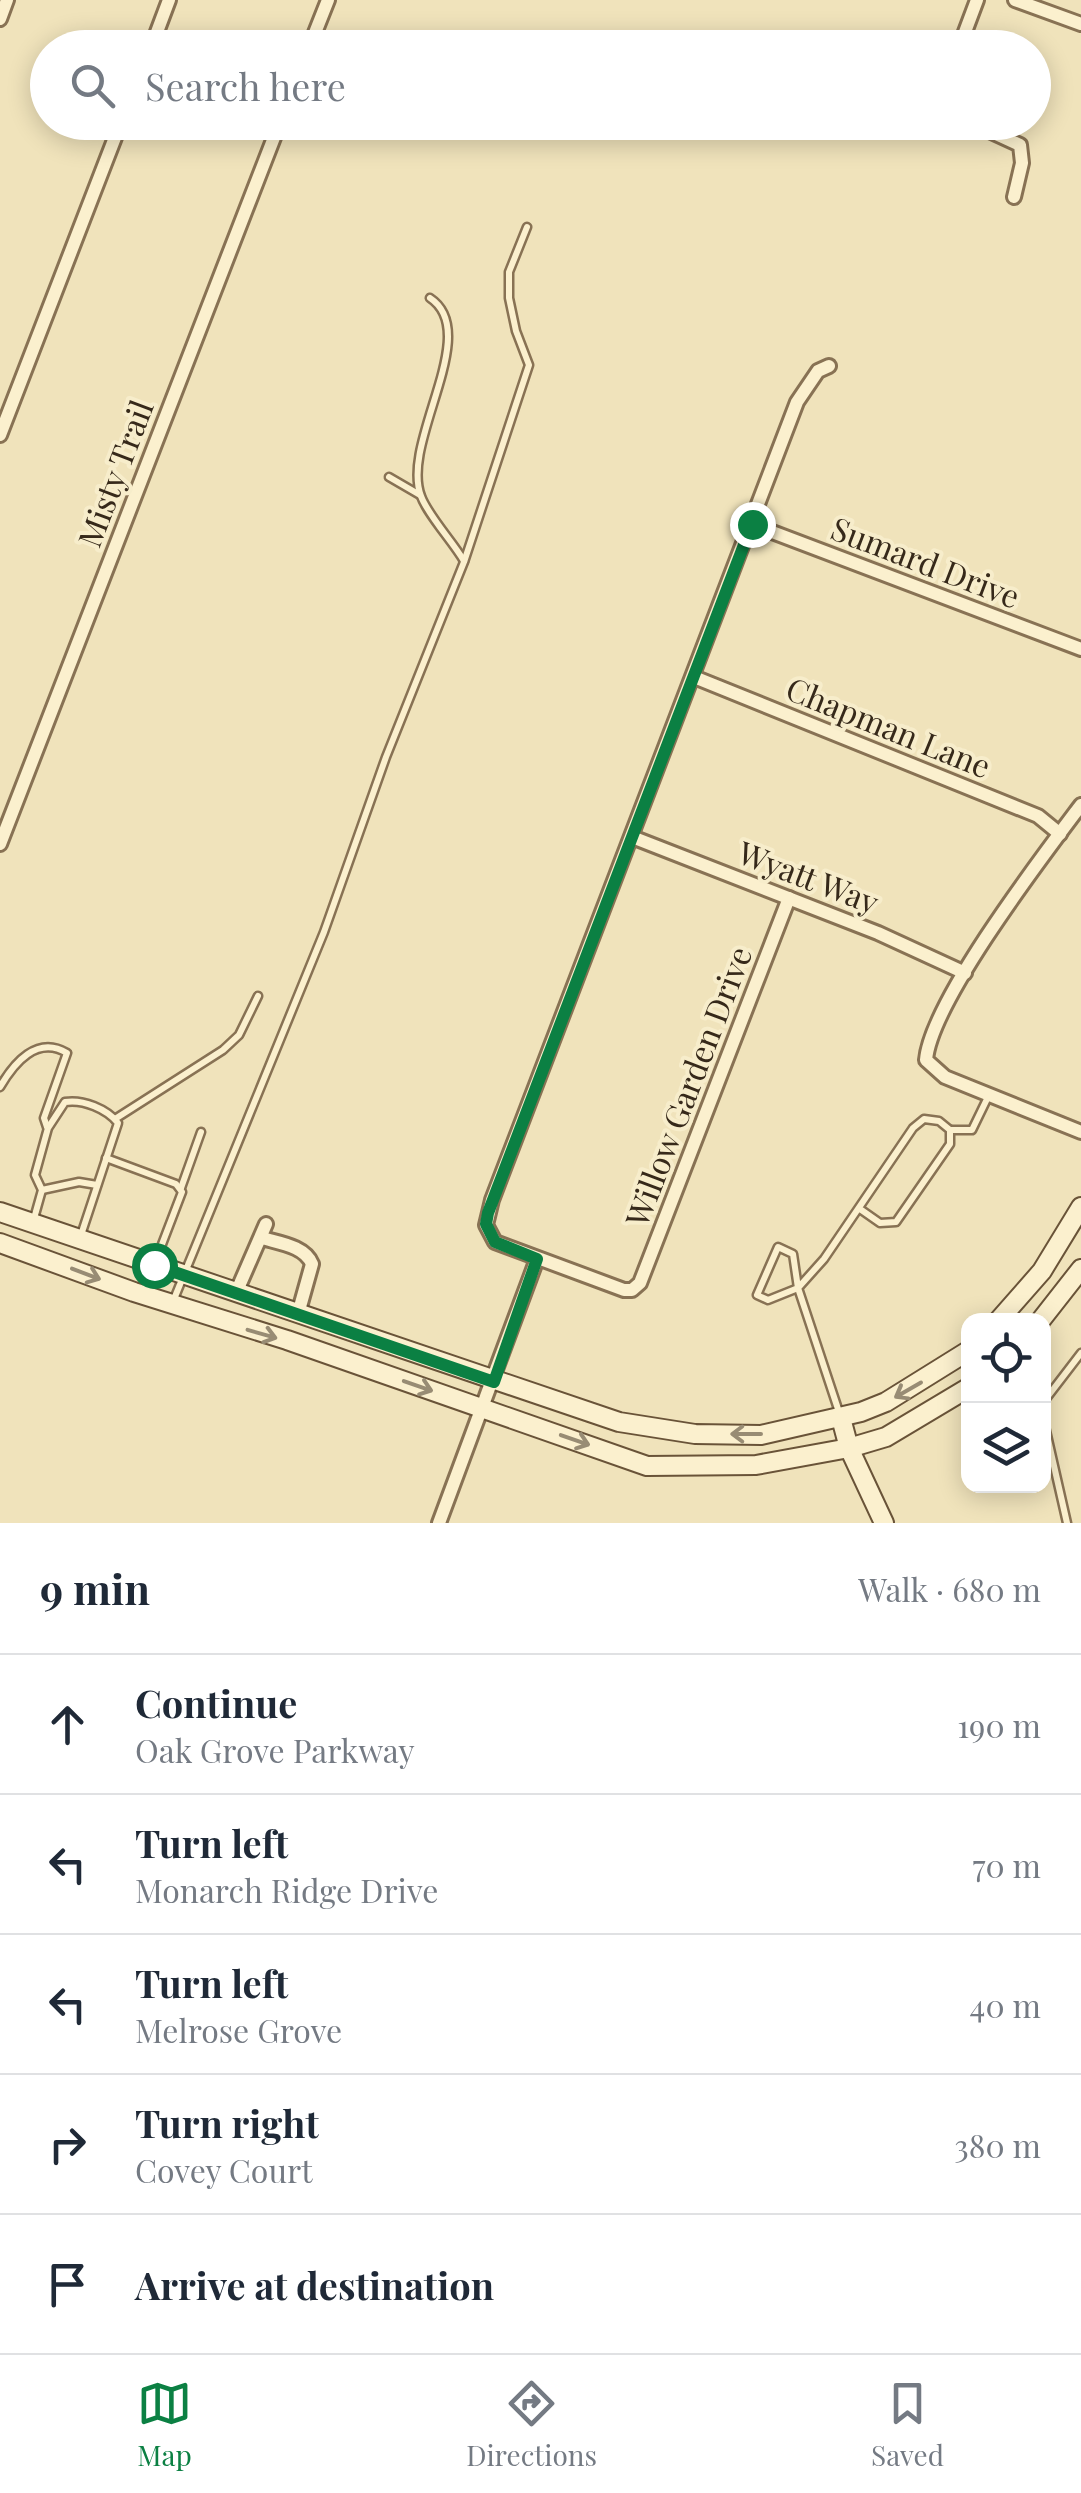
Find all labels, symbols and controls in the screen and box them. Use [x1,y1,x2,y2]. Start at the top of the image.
search box [30,30,1051,140]
icon: search [65,58,120,113]
text: Search here [145,60,346,111]
street label: Misty Trail [66,393,162,553]
route end [730,502,776,548]
street label: Sumard Drive [826,505,1026,617]
street label: Chapman Lane [780,665,998,787]
street label: Wyatt Way [732,829,885,922]
street label: Willow Garden Drive [613,940,760,1233]
route start [132,1243,178,1289]
one-way arrow [70,1266,101,1284]
map controls [961,1313,1051,1493]
button: locate [961,1313,1051,1403]
one-way arrow [246,1325,278,1344]
one-way arrow [401,1378,433,1396]
one-way arrow [893,1380,923,1400]
button: layers [961,1403,1051,1493]
one-way arrow [730,1424,762,1444]
one-way arrow [558,1432,589,1450]
text: 9 min [40,1560,150,1616]
text: Walk · 680 m [858,1567,1041,1610]
text: Continue [135,1677,297,1728]
icon: ahead [40,1697,95,1752]
text: 190 m [957,1703,1041,1746]
text: Oak Grove Parkway [135,1728,415,1771]
text: Turn left [135,1817,288,1868]
icon: left [40,1837,95,1892]
text: 70 m [972,1843,1041,1886]
text: Monarch Ridge Drive [135,1868,439,1911]
text: Turn left [135,1957,288,2008]
icon: left [40,1977,95,2032]
text: 40 m [970,1983,1041,2026]
text: Melrose Grove [135,2008,342,2051]
text: Turn right [135,2097,319,2148]
icon: right [40,2117,95,2172]
text: 380 m [954,2123,1041,2166]
text: Covey Court [135,2148,313,2191]
icon: arrive [40,2257,95,2312]
text: Arrive at destination [135,2259,494,2310]
tab: Map [137,2376,192,2473]
tab: Directions [466,2376,597,2473]
tab: Saved [871,2376,944,2473]

